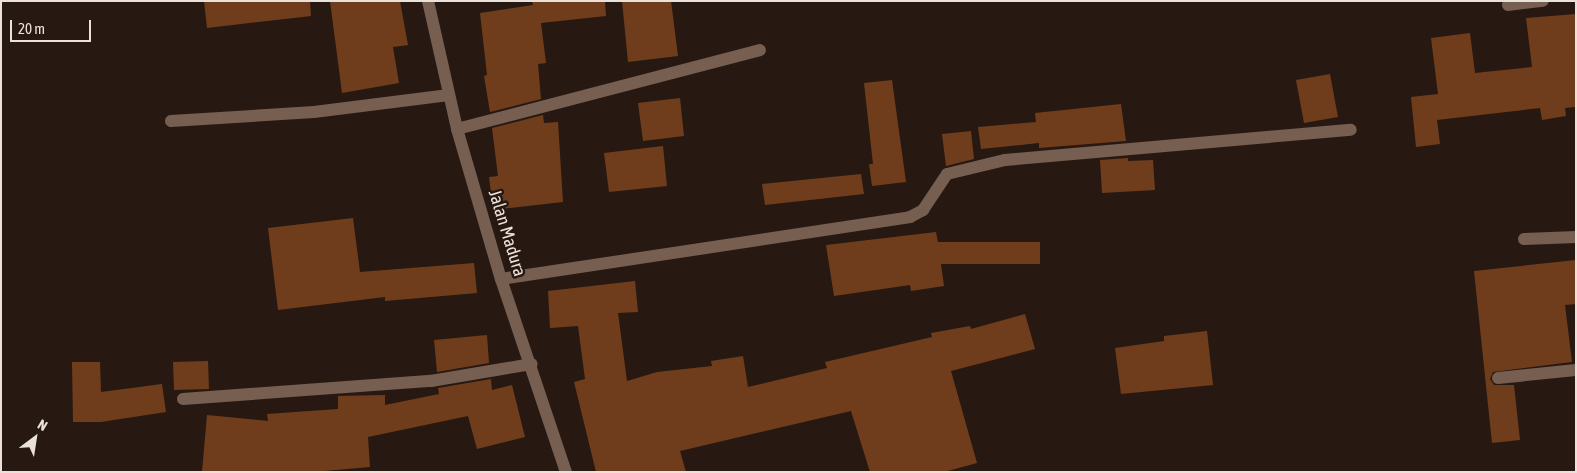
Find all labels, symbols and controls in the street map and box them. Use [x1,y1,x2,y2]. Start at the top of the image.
scale bar [12,10,94,42]
text: 20 m [18,20,45,37]
street label: Jalan Madura [484,187,530,279]
north arrow [10,413,60,463]
text: N [35,416,50,434]

